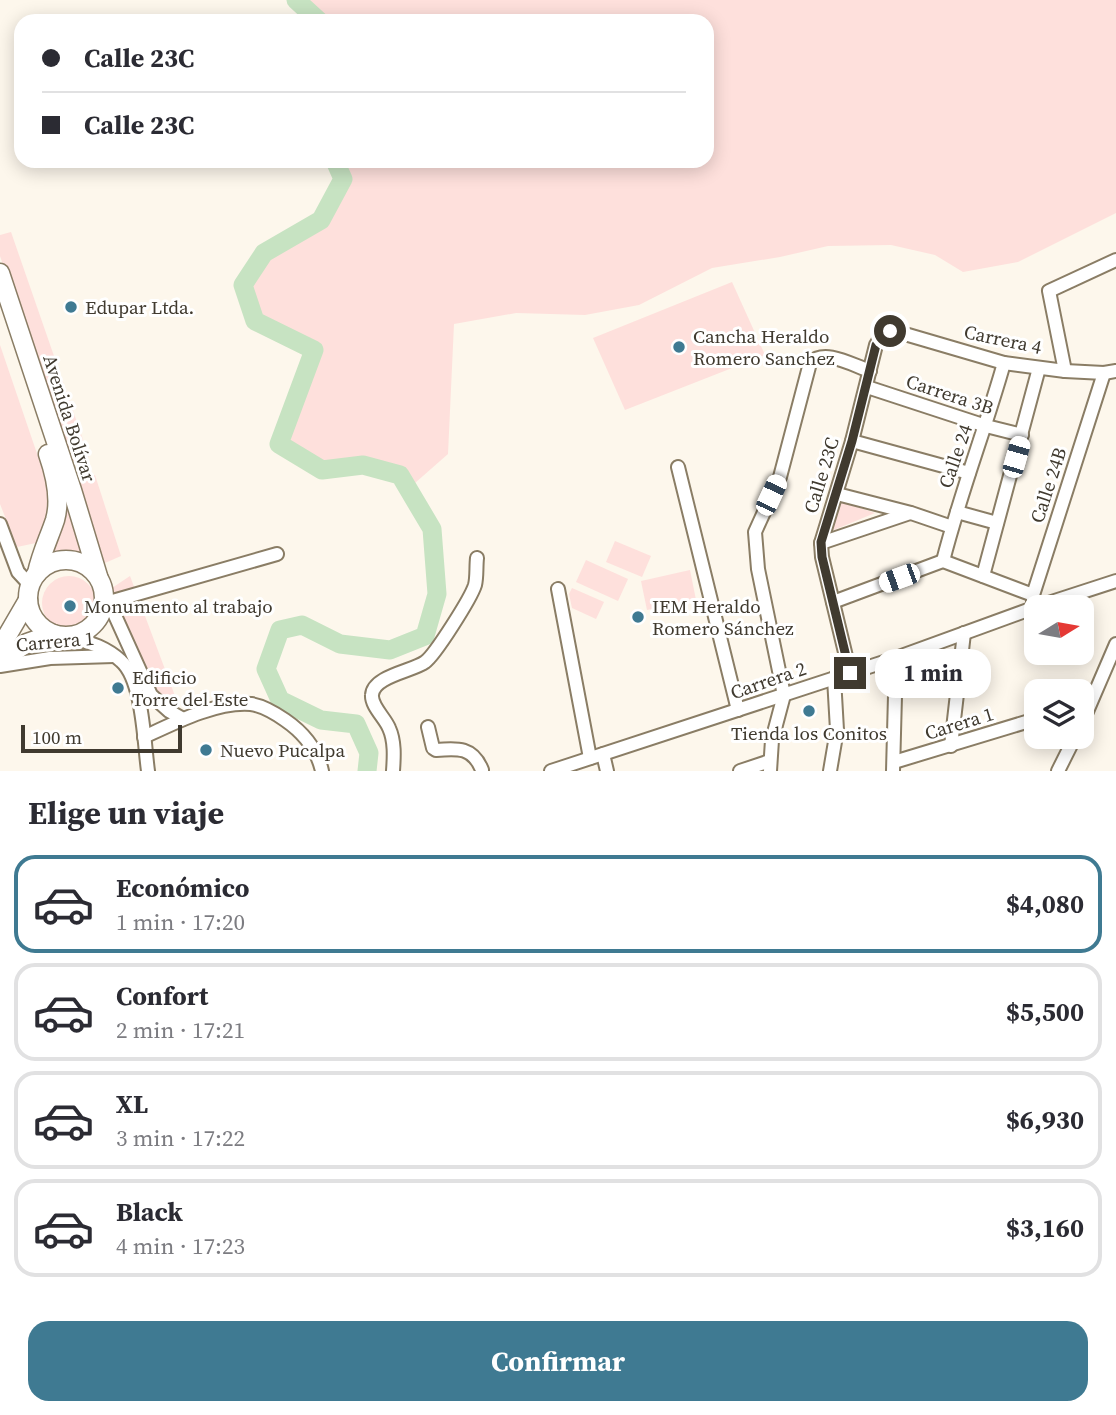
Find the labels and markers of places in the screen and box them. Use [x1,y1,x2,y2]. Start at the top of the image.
place label: Edupar Ltda. [85,294,194,320]
marker: Edupar Ltda. [63,299,79,315]
place label: Cancha Heraldo Romero Sanchez [693,323,835,371]
marker: Cancha Heraldo Romero Sanchez [671,339,687,355]
place label: Monumento al trabajo [84,593,273,619]
place label: IEM Heraldo Romero Sánchez [652,593,794,641]
marker: Monumento al trabajo [62,598,78,614]
marker: IEM Heraldo Romero Sánchez [630,609,646,625]
place label: Edificio Torre del Este [132,664,249,712]
marker: Edificio Torre del Este [110,680,126,696]
marker: Tienda los Conitos [801,703,817,719]
place label: Tienda los Conitos [731,720,887,746]
place label: Nuevo Pucalpa [220,737,345,763]
marker: Nuevo Pucalpa [198,742,214,758]

